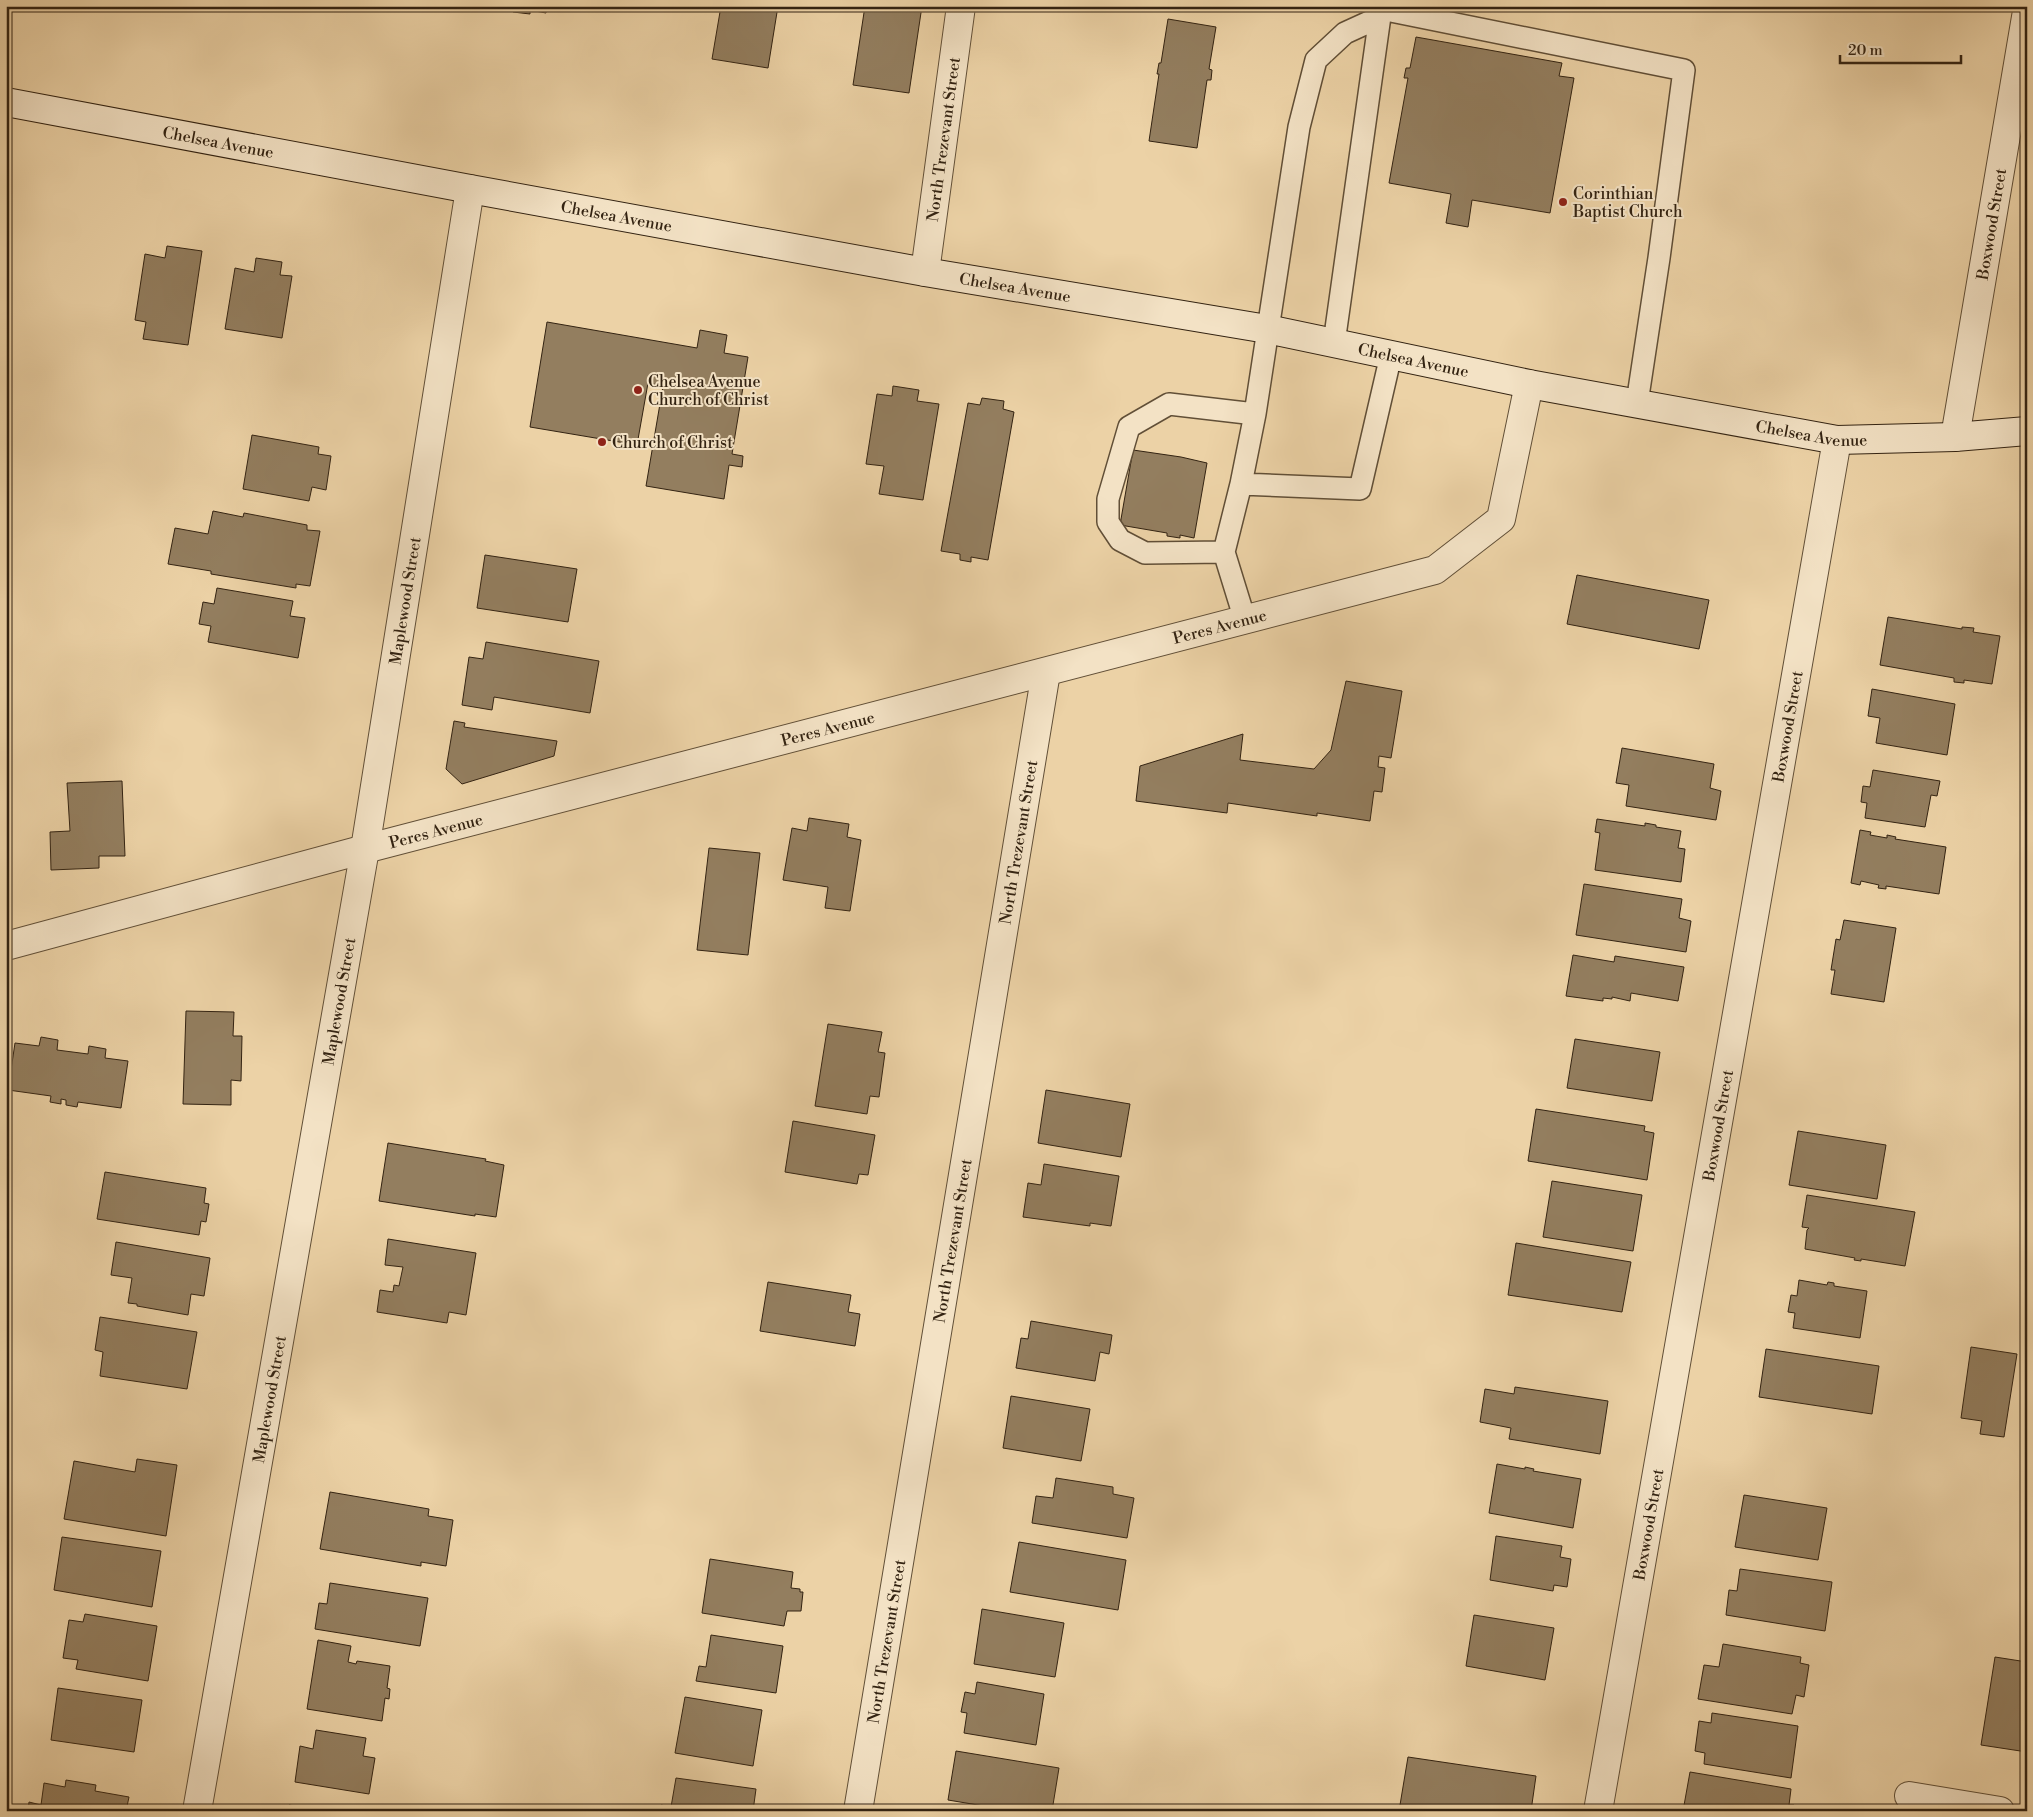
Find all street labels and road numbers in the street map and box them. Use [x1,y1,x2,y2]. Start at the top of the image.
street label: North Trezevant Street [923,55,965,223]
street label: Chelsea Avenue [161,123,275,163]
street label: Boxwood Street [1973,167,2011,282]
street label: Chelsea Avenue [559,197,674,237]
street label: Chelsea Avenue [958,269,1072,307]
street label: Chelsea Avenue [1356,339,1470,382]
street label: Chelsea Avenue [1754,416,1868,451]
street label: Maplewood Street [385,535,426,666]
street label: Peres Avenue [1171,605,1269,649]
street label: Boxwood Street [1768,669,1808,785]
street label: Peres Avenue [779,708,877,751]
street label: North Trezevant Street [996,758,1042,926]
street label: Peres Avenue [387,810,485,853]
street label: Maplewood Street [318,936,360,1067]
street label: Boxwood Street [1699,1068,1738,1184]
street label: North Trezevant Street [930,1157,977,1324]
street label: Maplewood Street [249,1334,291,1465]
street label: Boxwood Street [1629,1467,1669,1583]
street label: North Trezevant Street [864,1558,910,1725]

